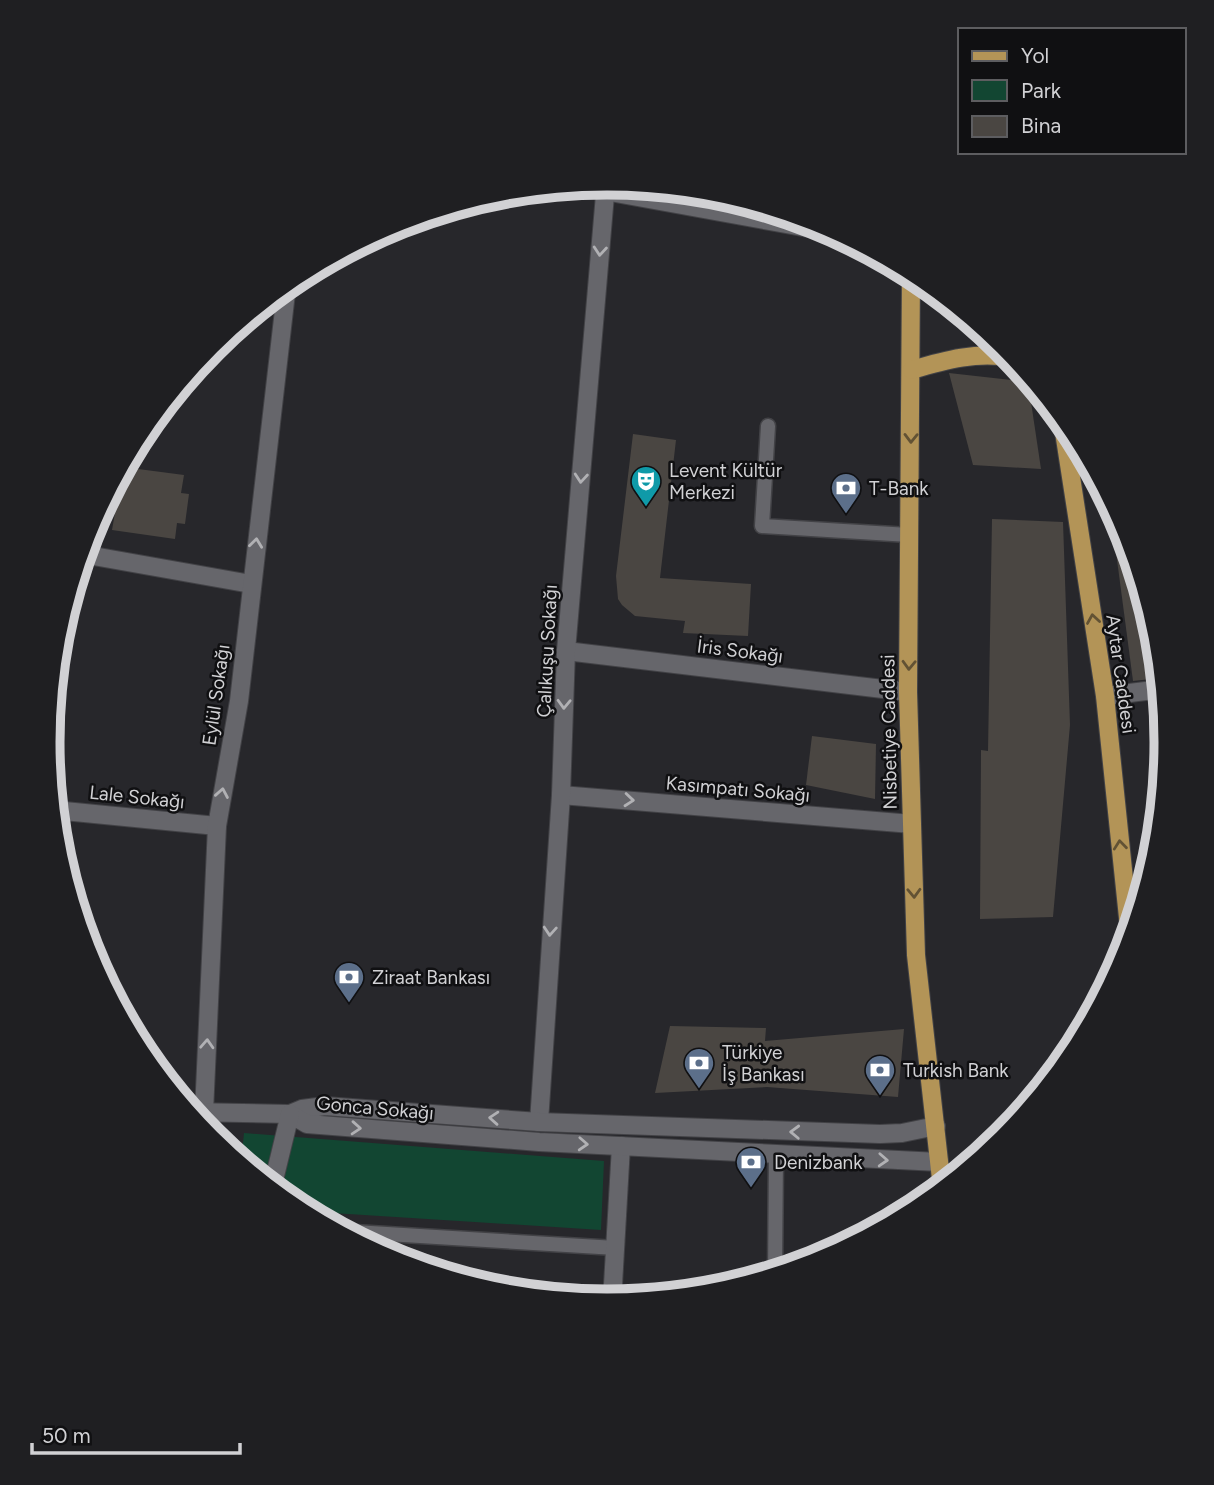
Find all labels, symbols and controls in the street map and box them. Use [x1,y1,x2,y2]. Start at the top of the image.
legend [958,28,1186,154]
text: Yol [1021,43,1049,68]
text: Park [1021,78,1062,103]
text: Bina [1021,113,1061,138]
one-way arrow [593,246,608,257]
one-way arrow [903,433,919,444]
place label: Levent Kültür Merkezi [669,459,783,504]
theatre icon: Levent Kültür Merkezi [629,464,663,508]
bank icon: T-Bank [829,471,863,515]
one-way arrow [574,472,589,483]
place label: T-Bank [869,477,929,500]
one-way arrow [249,538,264,549]
street label: Çalıkuşu Sokağı [532,584,562,718]
one-way arrow [1086,613,1101,625]
street label: Aytar Caddesi [1101,613,1141,735]
street label: İris Sokağı [696,634,784,668]
street label: Eylül Sokağı [198,643,234,747]
street label: Nisbetiye Caddesi [876,654,902,810]
one-way arrow [901,660,916,671]
one-way arrow [557,699,572,710]
street label: Kasımpatı Sokağı [665,771,811,807]
street label: Lale Sokağı [88,781,186,813]
one-way arrow [214,787,229,799]
one-way arrow [624,792,635,807]
one-way arrow [1113,839,1128,850]
one-way arrow [907,888,922,899]
one-way arrow [543,926,558,937]
bank icon: Ziraat Bankası [332,960,366,1004]
place label: Ziraat Bankası [372,966,490,989]
one-way arrow [199,1038,214,1049]
place label: Türkiye İş Bankası [722,1041,805,1086]
bank icon: Türkiye İş Bankası [682,1046,716,1090]
bank icon: Turkish Bank [863,1053,897,1097]
place label: Turkish Bank [903,1059,1009,1082]
street label: Gonca Sokağı [315,1091,435,1125]
one-way arrow [488,1111,499,1126]
one-way arrow [351,1120,362,1135]
one-way arrow [789,1124,800,1139]
one-way arrow [577,1137,588,1152]
bank icon: Denizbank [734,1145,768,1189]
place label: Denizbank [774,1151,863,1174]
one-way arrow [878,1152,889,1167]
scale bar [32,1412,240,1456]
text: 50 m [42,1423,91,1448]

